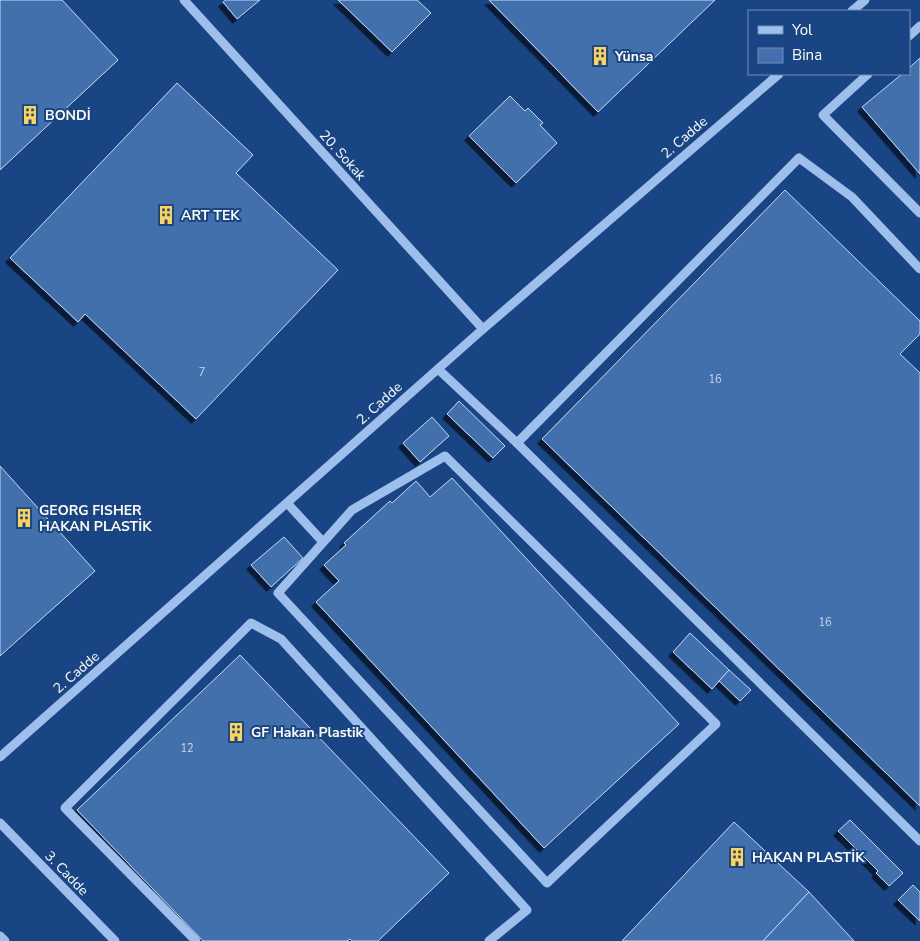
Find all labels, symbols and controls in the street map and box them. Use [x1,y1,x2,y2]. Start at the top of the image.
legend [748,10,910,75]
text: Yol [791,20,813,40]
building icon: Yünsa [589,45,611,67]
text: Bina [792,45,822,65]
place label: Yünsa [614,47,653,66]
building icon: BONDİ [19,104,41,126]
place label: BONDİ [45,106,91,125]
street label: 2. Cadde [657,112,712,163]
street label: 20. Sokak [315,126,371,185]
building icon: ART TEK [155,204,177,226]
place label: ART TEK [181,206,240,225]
house number: 7 [199,365,205,380]
house number: 16 [708,372,722,387]
street label: 2. Cadde [352,378,406,429]
place label: GEORG FISHER HAKAN PLASTİK [39,501,152,536]
building icon: GEORG FISHER HAKAN PLASTİK [13,507,35,529]
house number: 16 [818,615,832,630]
street label: 2. Cadde [49,647,104,698]
building icon: GF Hakan Plastik [225,721,247,743]
place label: GF Hakan Plastik [251,723,363,742]
house number: 12 [180,741,194,756]
building icon: HAKAN PLASTİK [726,846,748,868]
street label: 3. Cadde [41,847,93,900]
place label: HAKAN PLASTİK [752,848,865,867]

